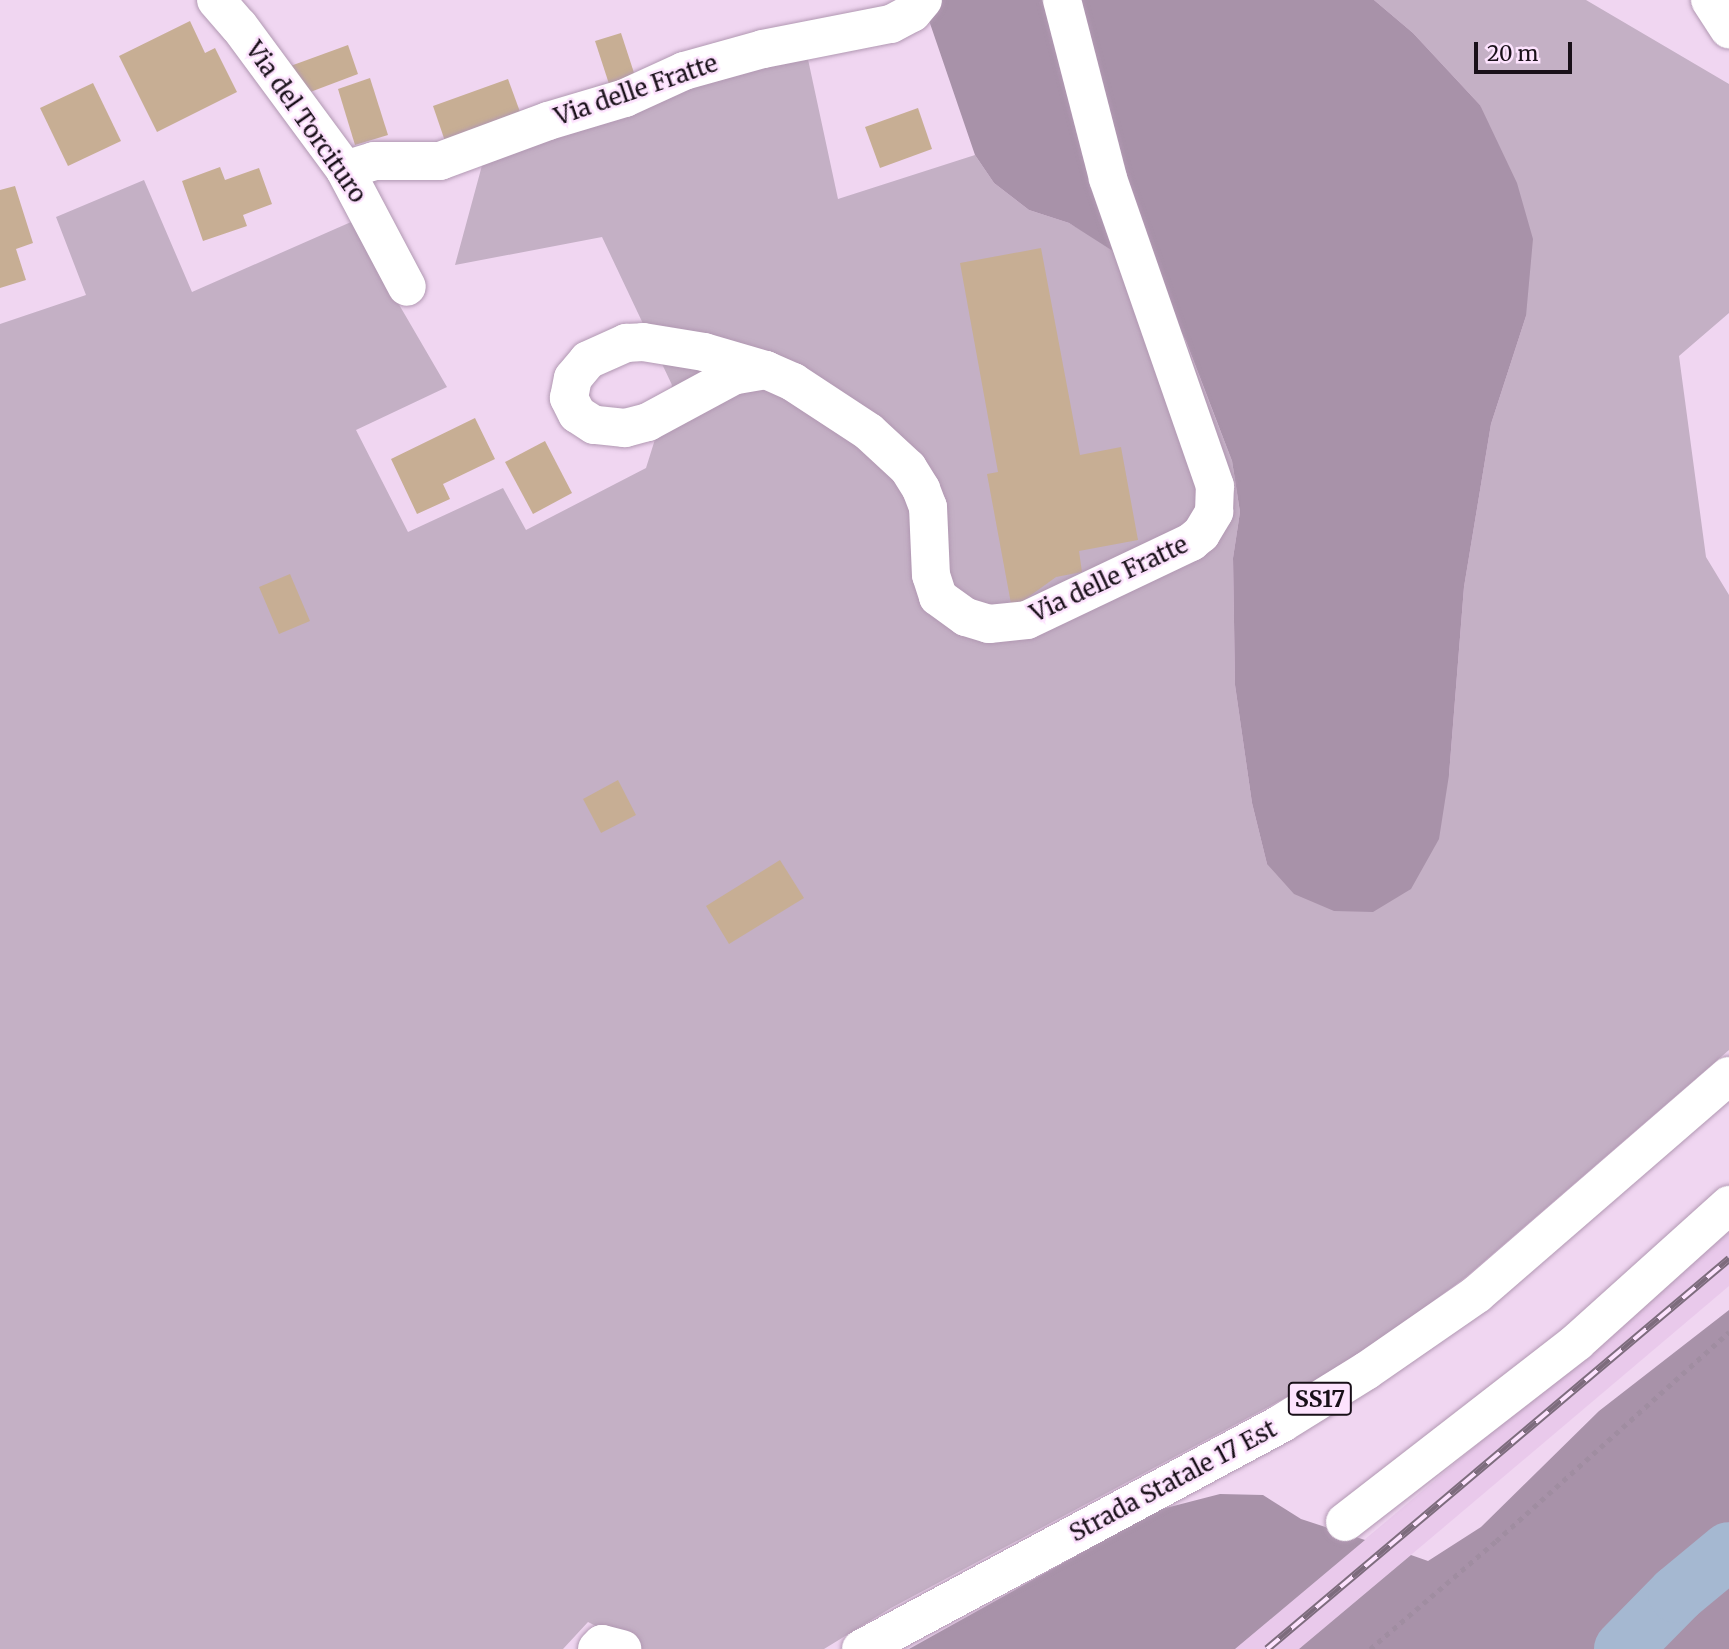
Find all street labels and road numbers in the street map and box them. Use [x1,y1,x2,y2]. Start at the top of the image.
street label: Via del Torcituro [240,36,372,208]
street label: Via delle Fratte [551,49,721,131]
street label: Via delle Fratte [1026,530,1192,628]
road number: SS17 [1287,1380,1353,1418]
street label: Strada Statale 17 Est [1065,1414,1281,1548]

